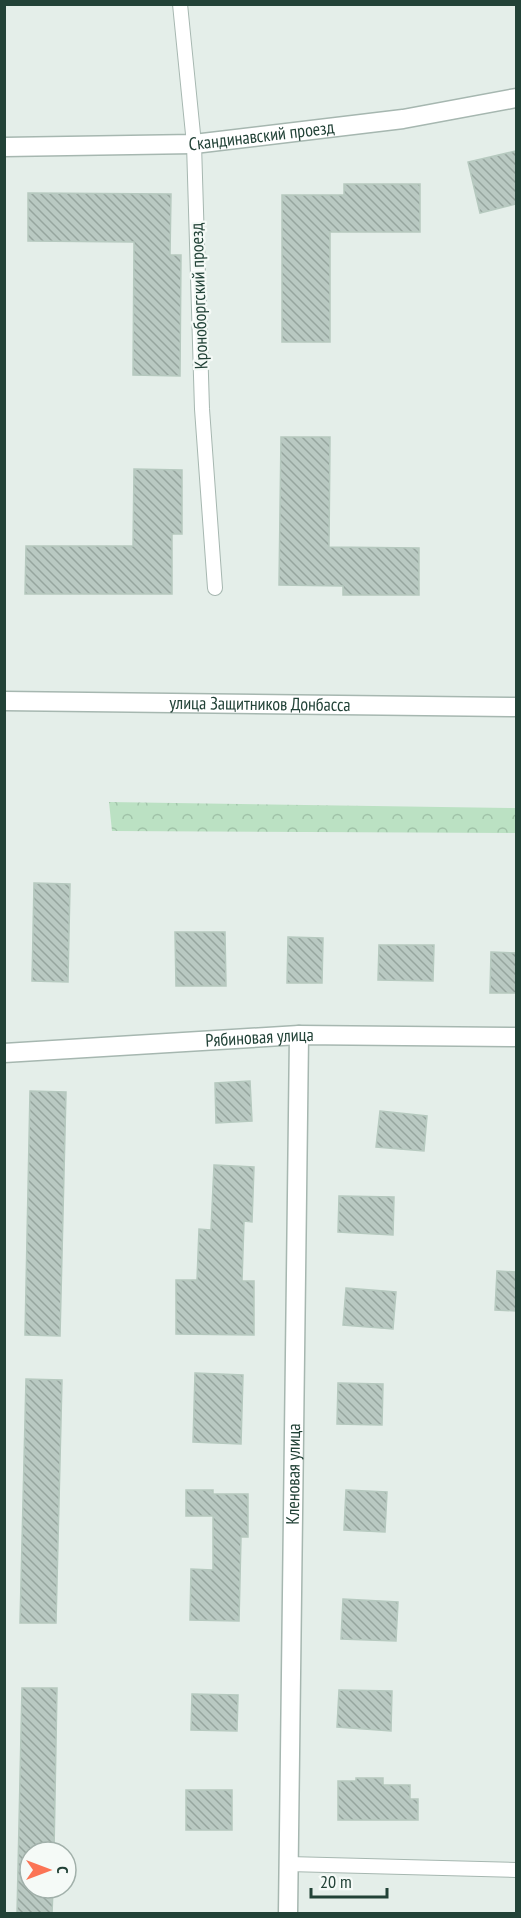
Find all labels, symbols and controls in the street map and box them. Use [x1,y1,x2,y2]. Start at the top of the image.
street label: Скандинавский проезд [189,115,336,155]
street label: Кроноборгский проезд [184,222,213,370]
street label: улица Защитников Донбасса [169,691,351,716]
street label: Рябиновая улица [205,1023,314,1052]
street label: Кленовая улица [281,1423,305,1525]
north arrow [18,1840,78,1900]
scale bar [311,1861,388,1899]
text: С [53,1866,73,1874]
text: 20 m [320,1870,352,1893]

